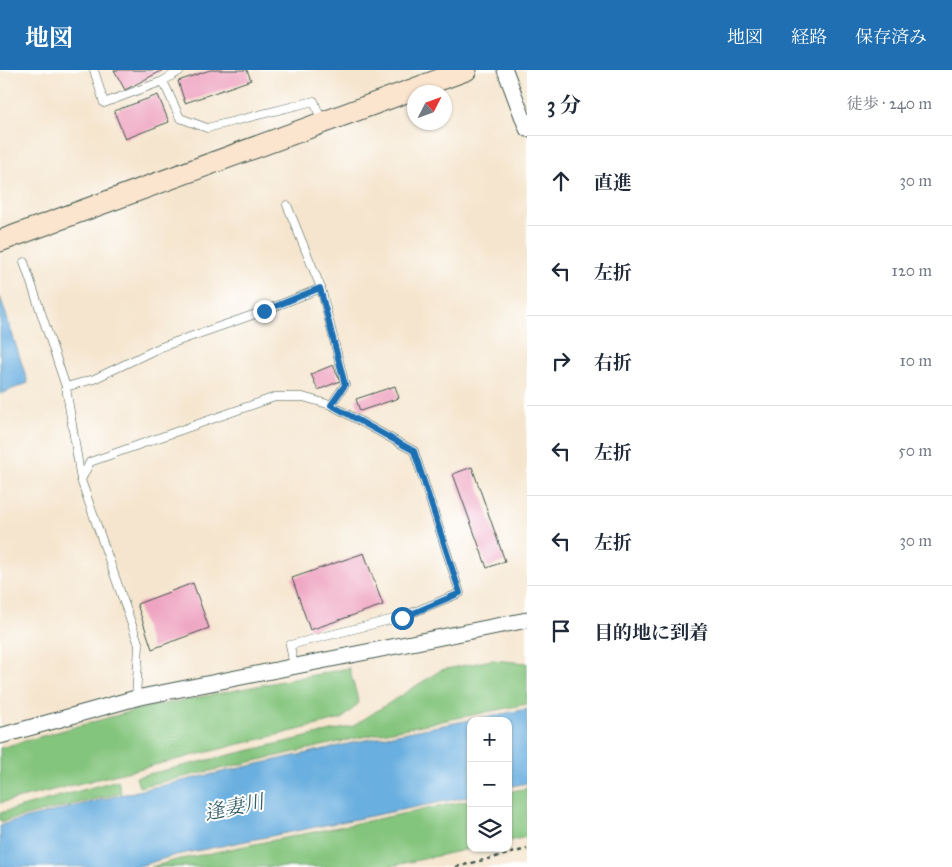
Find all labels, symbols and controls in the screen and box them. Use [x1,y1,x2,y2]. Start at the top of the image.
text: 地図 [25,23,73,53]
text: 地図 [727,26,763,48]
text: 経路 [791,26,827,48]
text: 保存済み [855,26,927,48]
north arrow [407,85,452,130]
text: 3 分 [547,92,581,118]
text: 徒歩 · 240 m [847,94,932,113]
icon: ahead [547,167,575,195]
text: 直進 [594,171,632,194]
text: 30 m [899,171,932,190]
icon: left [547,257,575,285]
text: 左折 [594,261,632,284]
text: 120 m [892,261,932,280]
route end [253,300,276,323]
icon: right [547,347,575,375]
text: 右折 [594,351,632,374]
text: 10 m [900,351,932,370]
icon: left [547,437,575,465]
text: 左折 [594,441,632,464]
text: 50 m [898,441,932,460]
icon: left [547,527,575,555]
text: 左折 [594,531,632,554]
text: 30 m [899,531,932,550]
route start [391,607,414,630]
icon: arrive [547,617,575,645]
text: 目的地に到着 [594,621,708,644]
map controls [467,717,512,852]
button: + [467,717,512,762]
button: − [467,762,512,807]
water label: 逢妻川 [202,789,268,825]
button: layers [467,807,512,852]

